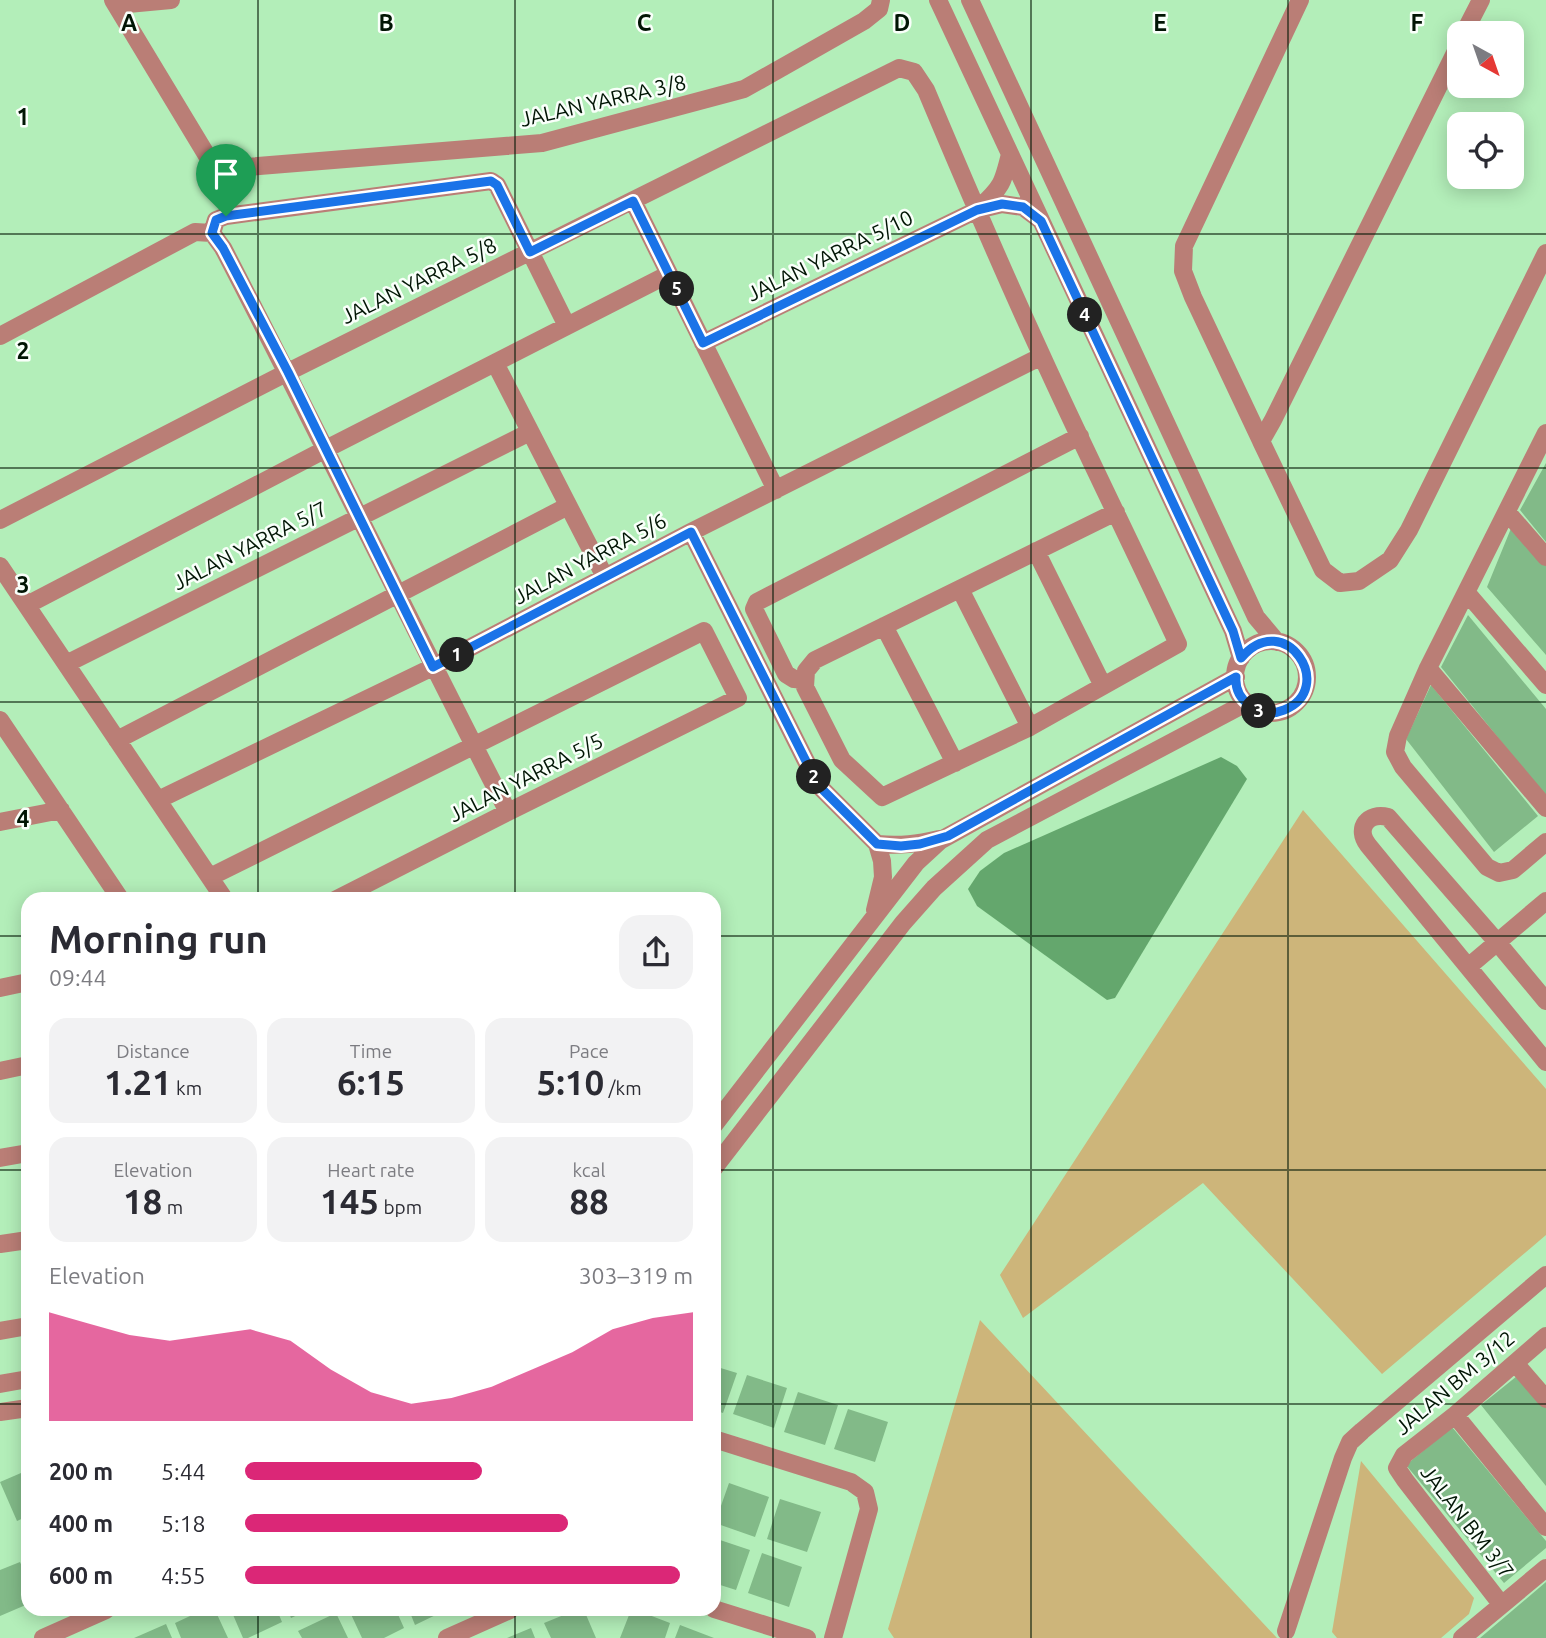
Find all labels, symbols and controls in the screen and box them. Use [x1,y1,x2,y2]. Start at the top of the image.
text: A [121,10,137,35]
text: B [378,10,394,35]
text: C [637,10,652,35]
text: D [894,10,910,35]
text: E [1153,10,1167,35]
text: F [1411,10,1424,35]
north arrow [1447,21,1524,98]
map controls [1447,21,1524,189]
street label: JALAN YARRA 3/8 [517,69,688,131]
text: 1 [17,104,29,129]
button: locate [1447,112,1524,189]
pin [196,144,256,216]
icon: arrive [207,155,245,193]
street label: JALAN YARRA 5/10 [743,205,916,306]
street label: JALAN YARRA 5/8 [337,232,500,328]
pin: 5 [660,272,694,306]
text: 5 [671,277,682,299]
pin: 4 [1068,298,1102,332]
text: 4 [1079,303,1090,325]
text: 2 [17,338,29,363]
street label: JALAN YARRA 5/7 [169,496,331,594]
street label: JALAN YARRA 5/6 [509,508,670,609]
text: 3 [17,572,29,597]
pin: 1 [440,638,475,672]
text: 1 [451,643,462,665]
pin: 3 [1242,694,1276,728]
text: 3 [1253,699,1264,721]
street label: JALAN YARRA 5/5 [445,728,607,826]
pin: 2 [796,760,832,794]
text: 2 [808,765,819,787]
text: 4 [17,806,30,831]
button: share [619,915,693,989]
text: Morning run [49,918,268,960]
text: 09:44 [49,965,107,990]
text: Distance [116,1040,190,1062]
text: Time [350,1040,392,1062]
text: Pace [569,1040,609,1062]
text: 1.21 [104,1062,172,1102]
text: 6:15 [337,1062,405,1102]
text: 5:10 [536,1062,604,1102]
text: km [172,1077,202,1099]
text: /km [604,1077,642,1099]
text: Elevation [113,1159,193,1181]
text: Heart rate [327,1159,415,1181]
text: kcal [573,1159,605,1181]
text: 18 [123,1181,162,1221]
text: 145 [320,1181,379,1221]
text: 88 [569,1181,609,1221]
text: m [162,1196,183,1218]
text: bpm [379,1196,422,1218]
text: Elevation [49,1263,145,1288]
text: 303–319 m [579,1263,693,1288]
street label: JALAN BM 3/12 [1390,1325,1519,1439]
text: 200 m [49,1459,113,1484]
text: 5:44 [161,1459,206,1484]
street label: JALAN BM 3/7 [1416,1460,1519,1583]
text: 400 m [49,1511,113,1536]
text: 5:18 [161,1511,206,1536]
text: 600 m [49,1563,113,1588]
text: 4:55 [161,1563,206,1588]

